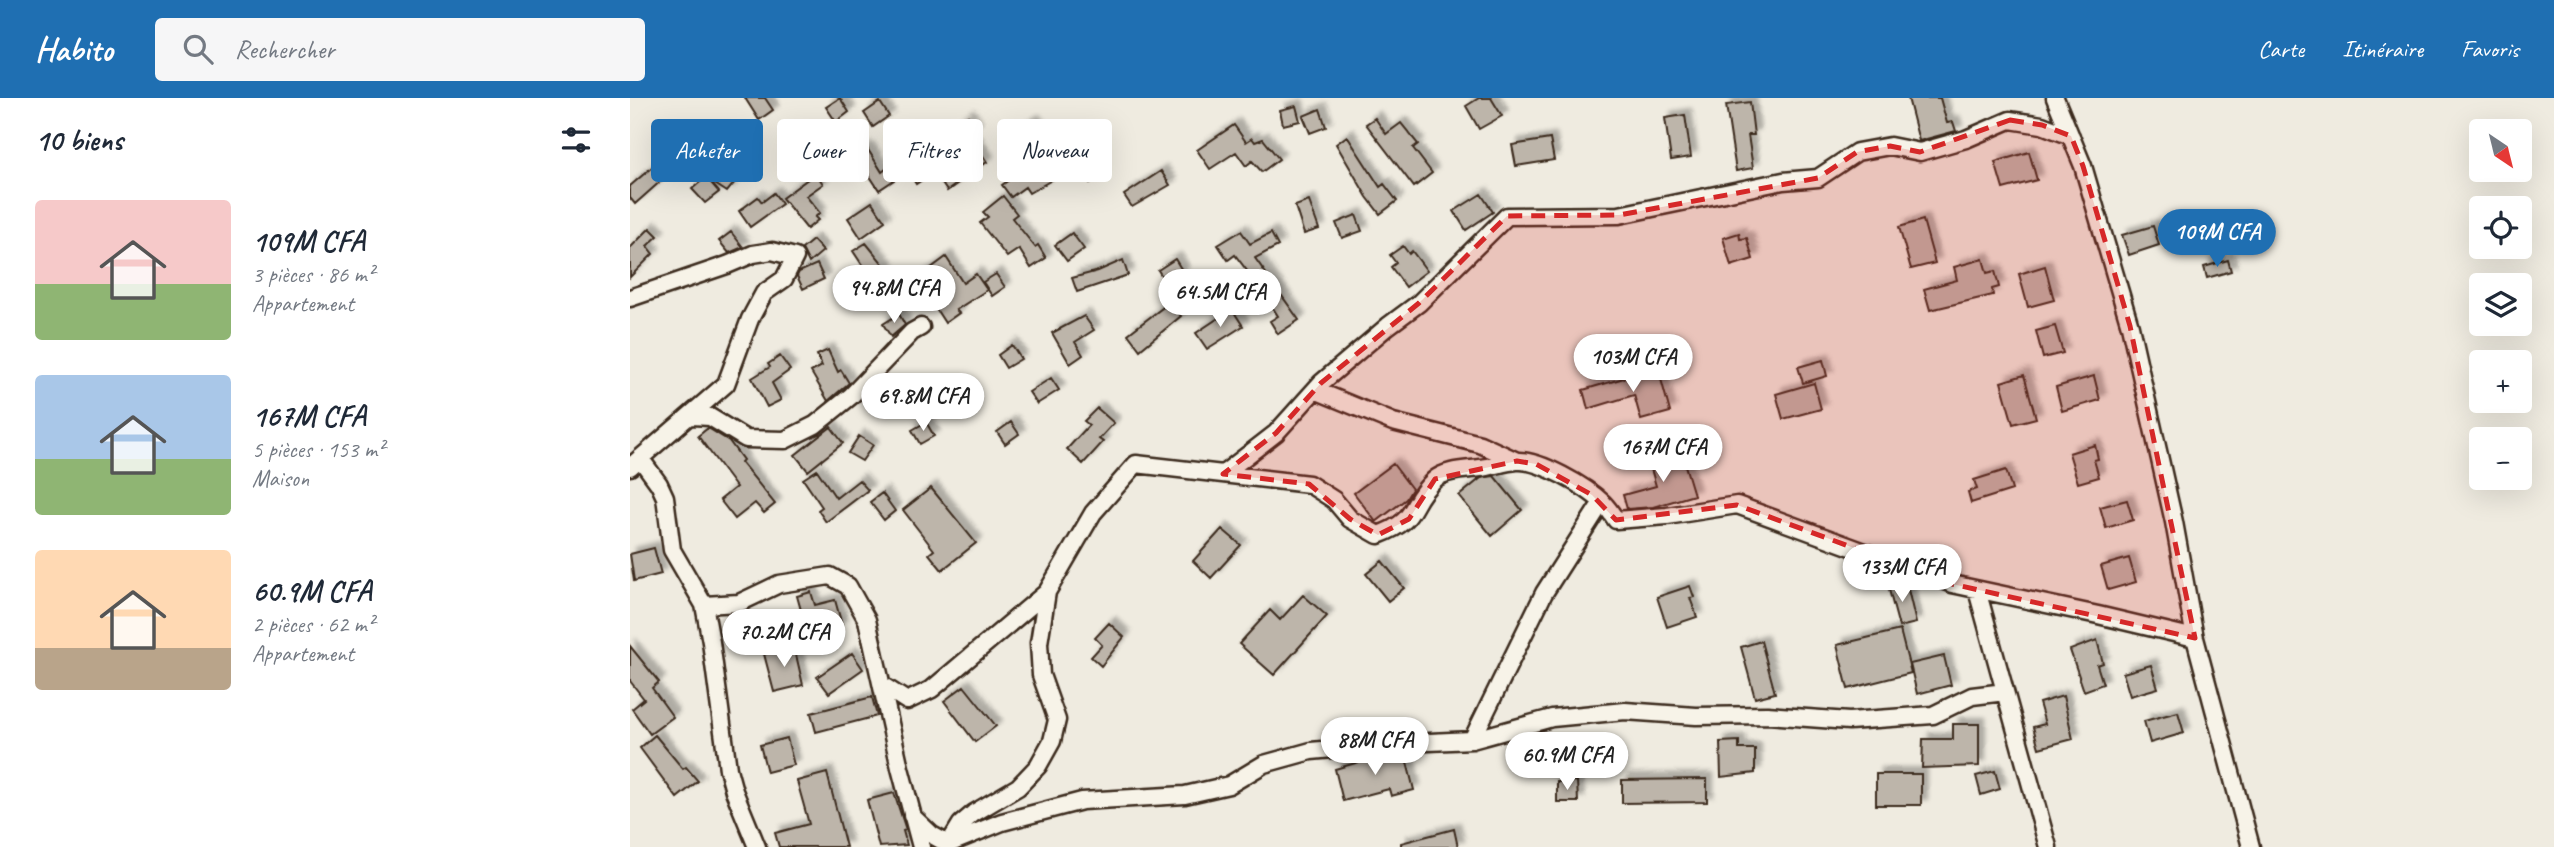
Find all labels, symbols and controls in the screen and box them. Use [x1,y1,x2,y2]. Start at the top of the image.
search box [155,18,645,81]
text: Habito [35,28,113,70]
icon: search [179,30,217,68]
text: Rechercher [235,33,335,66]
text: Carte [2258,34,2304,64]
text: Itinéraire [2342,34,2423,64]
text: Favoris [2461,34,2519,64]
chip: Acheter [651,119,763,182]
chip: Louer [777,119,869,182]
chip: Filtres [883,119,983,182]
chip: Nouveau [997,119,1112,182]
north arrow [2469,119,2532,182]
map controls [2469,119,2532,490]
text: 10 biens [35,121,123,159]
icon: filters [557,121,595,159]
button: locate [2469,196,2532,259]
pin: 109M CFA [2145,209,2289,269]
text: 109M CFA [2174,217,2260,246]
text: 109M CFA [252,222,365,260]
icon: home [91,228,175,312]
text: 3 pièces · 86 m² [252,260,374,289]
pin: 94.8M CFA [814,266,974,325]
pin: 64.5M CFA [1140,270,1300,329]
text: 94.8M CFA [849,273,939,302]
button: layers [2469,273,2532,336]
text: 64.5M CFA [1174,277,1266,306]
text: Appartement [252,289,354,318]
pin: 103M CFA [1561,334,1705,394]
text: 103M CFA [1590,342,1676,371]
button: + [2469,350,2532,413]
pin: 69.8M CFA [843,374,1003,433]
text: 69.8M CFA [877,381,969,410]
text: 167M CFA [252,397,366,435]
icon: home [91,403,175,487]
pin: 167M CFA [1591,424,1735,484]
button: − [2469,427,2532,490]
text: 167M CFA [1619,432,1707,461]
text: 5 pièces · 153 m² [252,435,384,464]
text: Maison [252,464,309,493]
pin: 133M CFA [1830,545,1974,604]
text: 133M CFA [1859,552,1945,581]
text: 60.9M CFA [252,572,371,610]
icon: home [91,578,175,662]
text: 2 pièces · 62 m² [252,610,374,639]
pin: 70.2M CFA [704,610,864,669]
text: 70.2M CFA [738,617,830,646]
text: Appartement [252,639,354,668]
pin: 88M CFA [1310,718,1440,777]
text: 88M CFA [1337,725,1413,754]
pin: 60.9M CFA [1487,732,1647,792]
text: 60.9M CFA [1521,740,1613,769]

